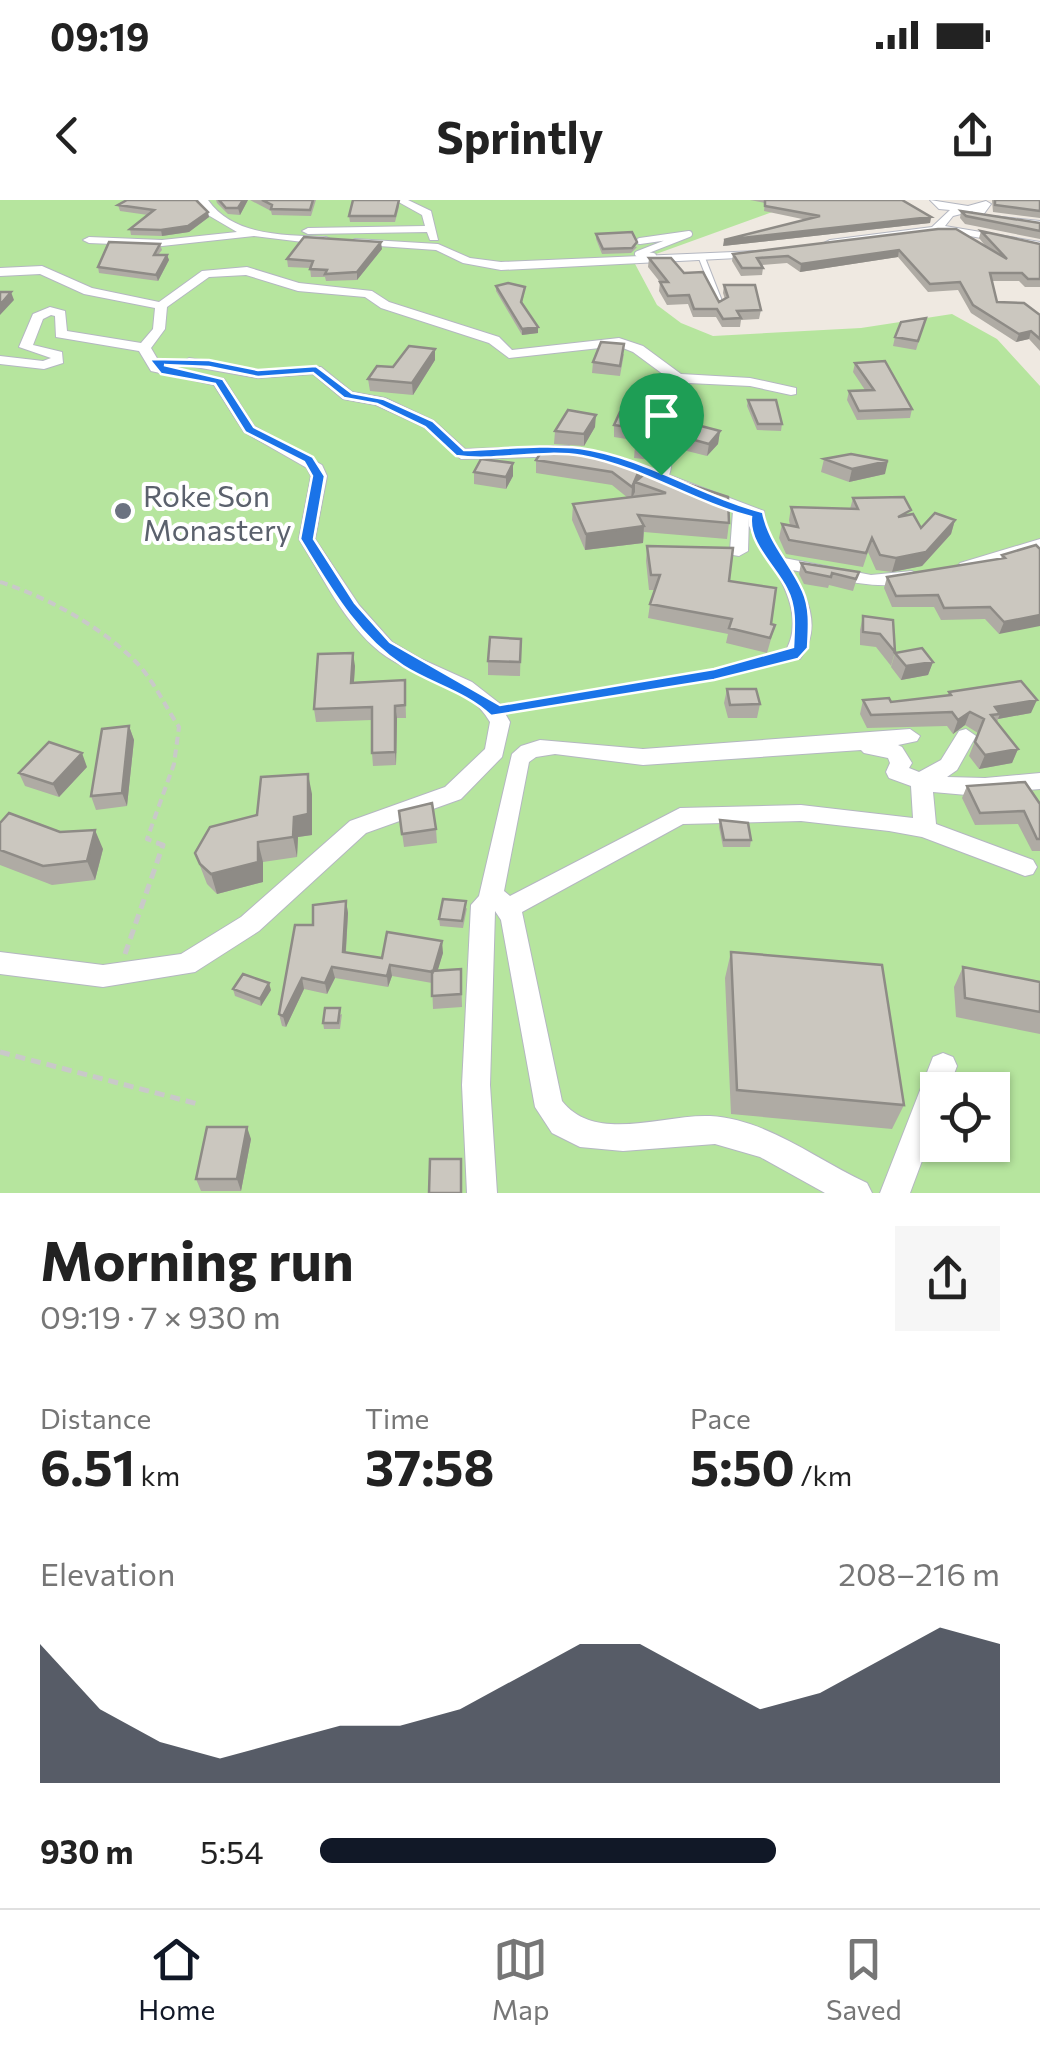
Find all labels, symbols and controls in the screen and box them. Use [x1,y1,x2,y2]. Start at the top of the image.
text: 09:19 [50,12,149,59]
icon: back [40,108,95,163]
text: Sprintly [437,108,603,163]
icon: share [945,108,1000,163]
pin [619,373,704,476]
icon: arrive [634,388,689,443]
place label: Roke Son Monastery [143,476,291,547]
marker: Roke Son Monastery [112,500,134,522]
map controls [920,1072,1010,1162]
button: locate [920,1072,1010,1162]
text: Morning run [40,1225,354,1292]
button: share [895,1226,1000,1331]
text: 09:19 · 7 × 930 m [40,1296,281,1336]
text: Distance [40,1401,151,1435]
text: Time [365,1401,429,1435]
text: Pace [690,1401,751,1435]
text: 6.51 [40,1435,135,1496]
text: 37:58 [365,1435,494,1496]
text: 5:50 [690,1435,795,1496]
text: km [135,1458,180,1492]
text: /km [795,1458,852,1492]
text: Elevation [40,1553,175,1593]
text: 208–216 m [838,1553,1000,1593]
text: 930 m [40,1831,133,1871]
text: 5:54 [200,1831,264,1871]
tab: Home [138,1932,215,2026]
tab: Map [492,1932,550,2026]
tab: Saved [826,1932,902,2026]

